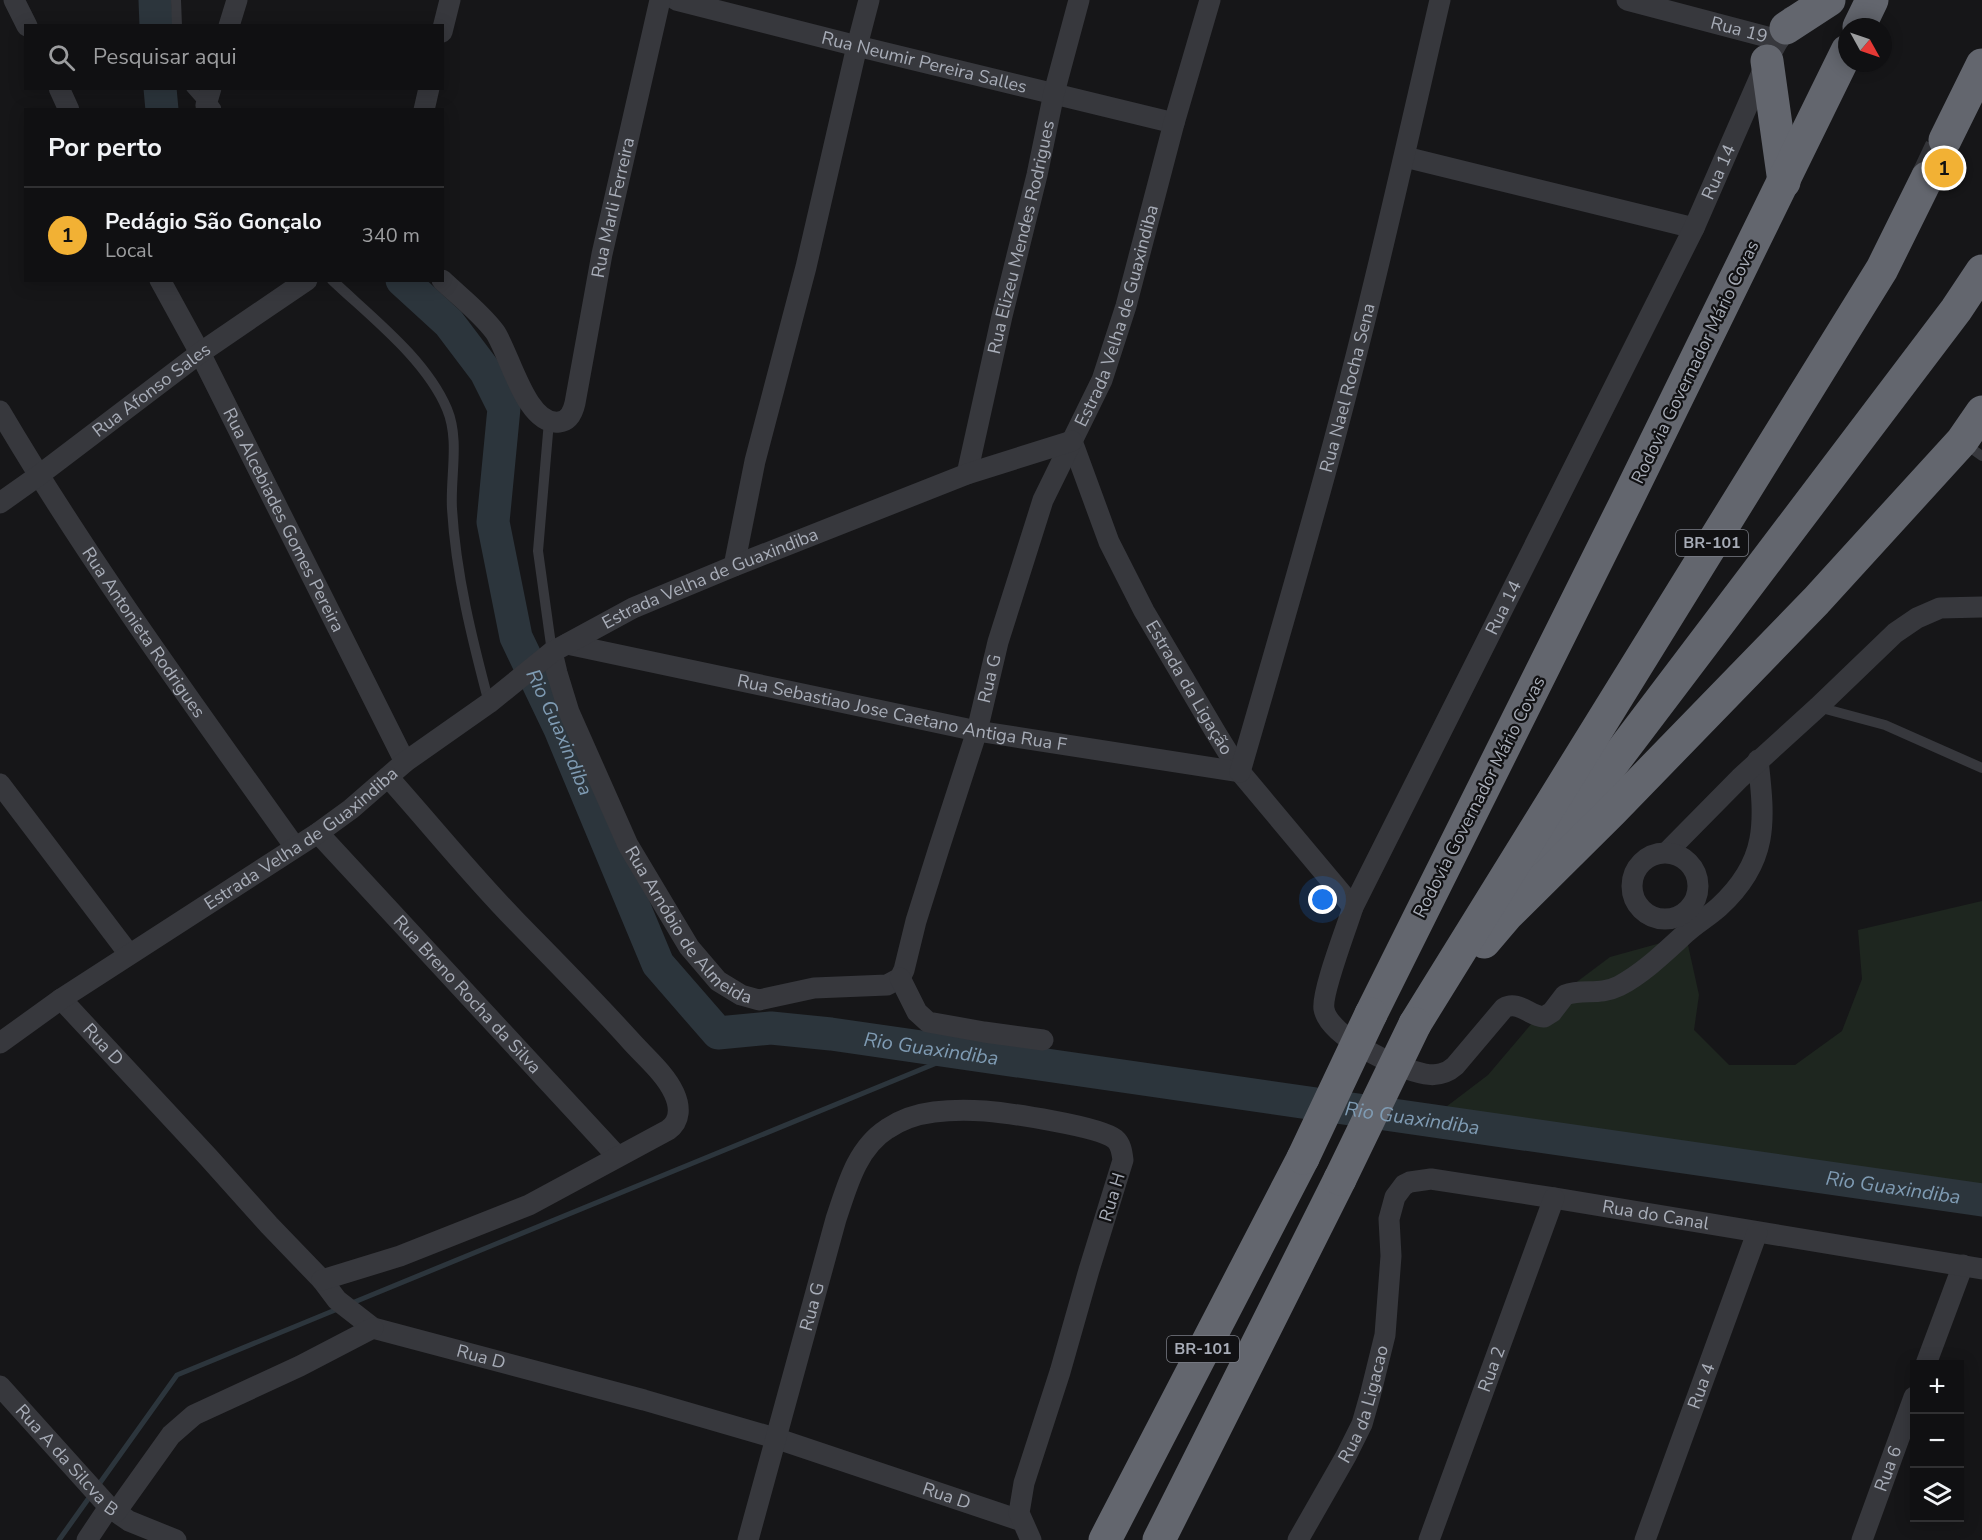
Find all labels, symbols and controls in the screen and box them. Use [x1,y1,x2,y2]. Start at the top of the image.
street label: Rua 19 [1708,11,1770,49]
north arrow [1838,18,1892,72]
search box [24,24,444,90]
street label: Rua Neumir Pereira Salles [819,25,1030,99]
icon: search [45,41,78,74]
text: Pesquisar aqui [93,42,237,72]
street label: Rua Elizeu Mendes Rodrigues [982,118,1060,356]
text: Por perto [48,130,162,165]
street label: Rua Marli Ferreira [586,135,640,280]
street label: Rua 14 [1696,140,1741,203]
pin: 1 [1924,146,1964,190]
street label: Estrada Velha de Guaxindiba [1069,202,1164,431]
text: Pedágio São Gonçalo [105,207,322,237]
text: 1 [62,222,74,249]
text: 340 m [362,222,420,249]
street label: Rodovia Governador Mário Covas [1625,236,1765,488]
text: Local [105,237,153,264]
street label: Rua Nael Rocha Sena [1314,301,1381,475]
street label: Rua Afonso Sales [87,337,215,443]
street label: Rua Alcebiades Gomes Pereira [217,404,350,636]
street label: Estrada Velha de Guaxindiba [598,522,822,635]
road number: BR-101 [1676,530,1748,556]
street label: Rua Antonieta Rodrigues [76,542,211,723]
street label: Rua 14 [1480,576,1527,639]
street label: Estrada da Ligação [1140,616,1239,759]
street label: Rua G [972,652,1007,705]
water label: Rio Guaxindiba [520,665,600,799]
street label: Rua Sebastiao Jose Caetano Antiga Rua F [735,668,1069,757]
street label: Rodovia Governador Mário Covas [1407,672,1551,922]
street label: Estrada Velha de Guaxindiba [199,762,403,915]
street label: Rua Arnóbio de Almeida [619,842,754,1009]
your location [1308,885,1337,914]
street label: Rua Breno Rocha da Silva [388,910,547,1079]
street label: Rua D [78,1018,129,1071]
water label: Rio Guaxindiba [862,1025,1000,1072]
water label: Rio Guaxindiba [1343,1095,1481,1141]
water label: Rio Guaxindiba [1824,1164,1962,1210]
street label: Rua H [1093,1170,1131,1224]
street label: Rua do Canal [1600,1194,1712,1236]
street label: Rua G [794,1280,830,1334]
road number: BR-101 [1167,1336,1239,1362]
street label: Rua D [454,1339,508,1375]
street label: Rua da Ligacao [1332,1343,1394,1467]
street label: Rua 2 [1472,1343,1511,1395]
street label: Rua 4 [1682,1359,1721,1412]
map controls [1910,1360,1964,1522]
button: + [1910,1360,1964,1414]
street label: Rua A da Silcva B [10,1399,123,1522]
button: − [1910,1414,1964,1468]
street label: Rua 6 [1869,1442,1907,1495]
button: layers [1910,1468,1964,1522]
street label: Rua D [919,1476,974,1515]

